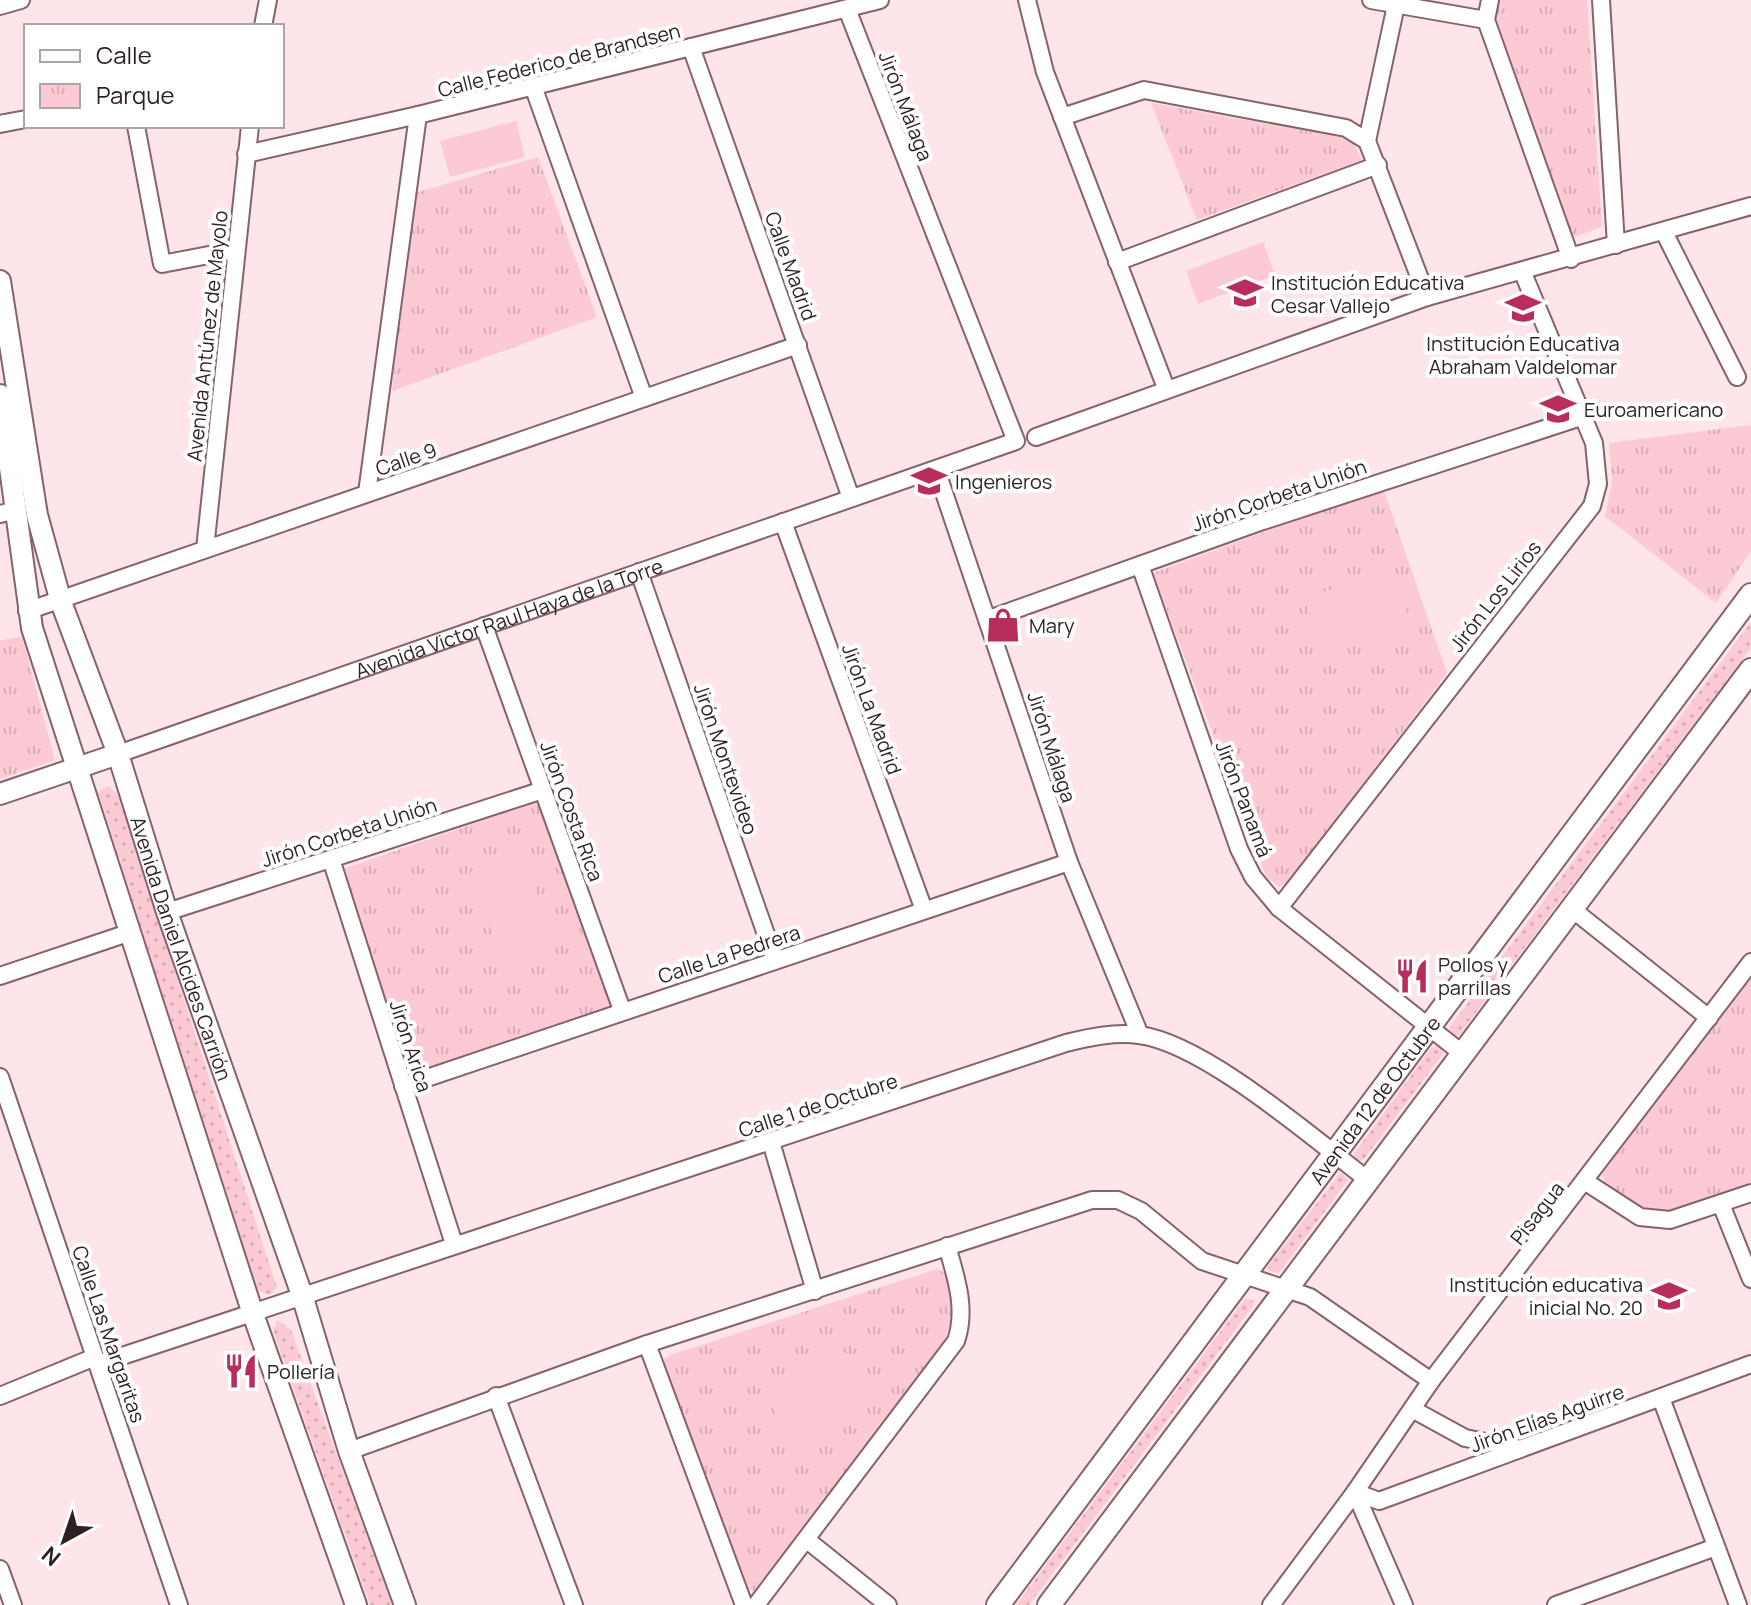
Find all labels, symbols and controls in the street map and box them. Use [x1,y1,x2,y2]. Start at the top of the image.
street label: Calle Federico de Brandsen [435,17,683,103]
legend [24,24,284,128]
text: Calle [96,38,152,71]
street label: Jirón Málaga [873,47,939,165]
text: Parque [96,78,174,111]
street label: Calle Madrid [759,208,823,324]
street label: Avenida Antúnez de Mayolo [180,209,234,463]
place label: Institución Educativa Cesar Vallejo [1271,269,1464,319]
school or university icon: Institución Educativa Cesar Vallejo [1226,274,1264,312]
school or university icon: Institución Educativa Abraham Valdelomar [1504,289,1542,327]
place label: Institución Educativa Abraham Valdelomar [1426,330,1620,380]
school or university icon: Euroamericano [1539,390,1577,428]
place label: Euroamericano [1584,396,1724,423]
street label: Calle 9 [372,436,440,482]
street label: Jirón Corbeta Unión [1188,452,1370,538]
school or university icon: Ingenieros [910,462,948,500]
place label: Ingenieros [955,468,1052,495]
street label: Jirón Los Lirios [1443,535,1547,657]
street label: Avenida Victor Raul Haya de la Torre [352,552,666,684]
shop icon: Mary [984,606,1022,644]
place label: Mary [1029,612,1075,639]
street label: Jirón La Madrid [836,640,908,778]
street label: Jirón Montevideo [687,680,765,838]
street label: Jirón Málaga [1021,688,1083,806]
street label: Jirón Costa Rica [534,737,610,885]
street label: Jirón Panamá [1209,737,1279,861]
street label: Jirón Corbeta Unión [258,791,440,873]
street label: Avenida Daniel Alcides Carrión [125,813,239,1084]
street label: Calle La Pedrera [654,918,804,990]
place label: Pollos y parrillas [1438,951,1511,1001]
restaurant icon: Pollos y parrillas [1393,957,1431,995]
street label: Jirón Arica [383,996,439,1096]
street label: Avenida 12 de Octubre [1303,1010,1446,1190]
street label: Calle 1 de Octubre [735,1067,901,1143]
street label: Pisagua [1504,1176,1570,1250]
street label: Calle Las Margaritas [66,1242,152,1426]
place label: Institución educativa inicial No. 20 [1449,1271,1643,1321]
school or university icon: Institución educativa inicial No. 20 [1650,1277,1688,1315]
restaurant icon: Pollería [222,1352,260,1390]
place label: Pollería [267,1358,335,1385]
street label: Jirón Elías Aguirre [1466,1378,1628,1458]
north arrow [24,1501,104,1581]
text: N [35,1540,67,1573]

